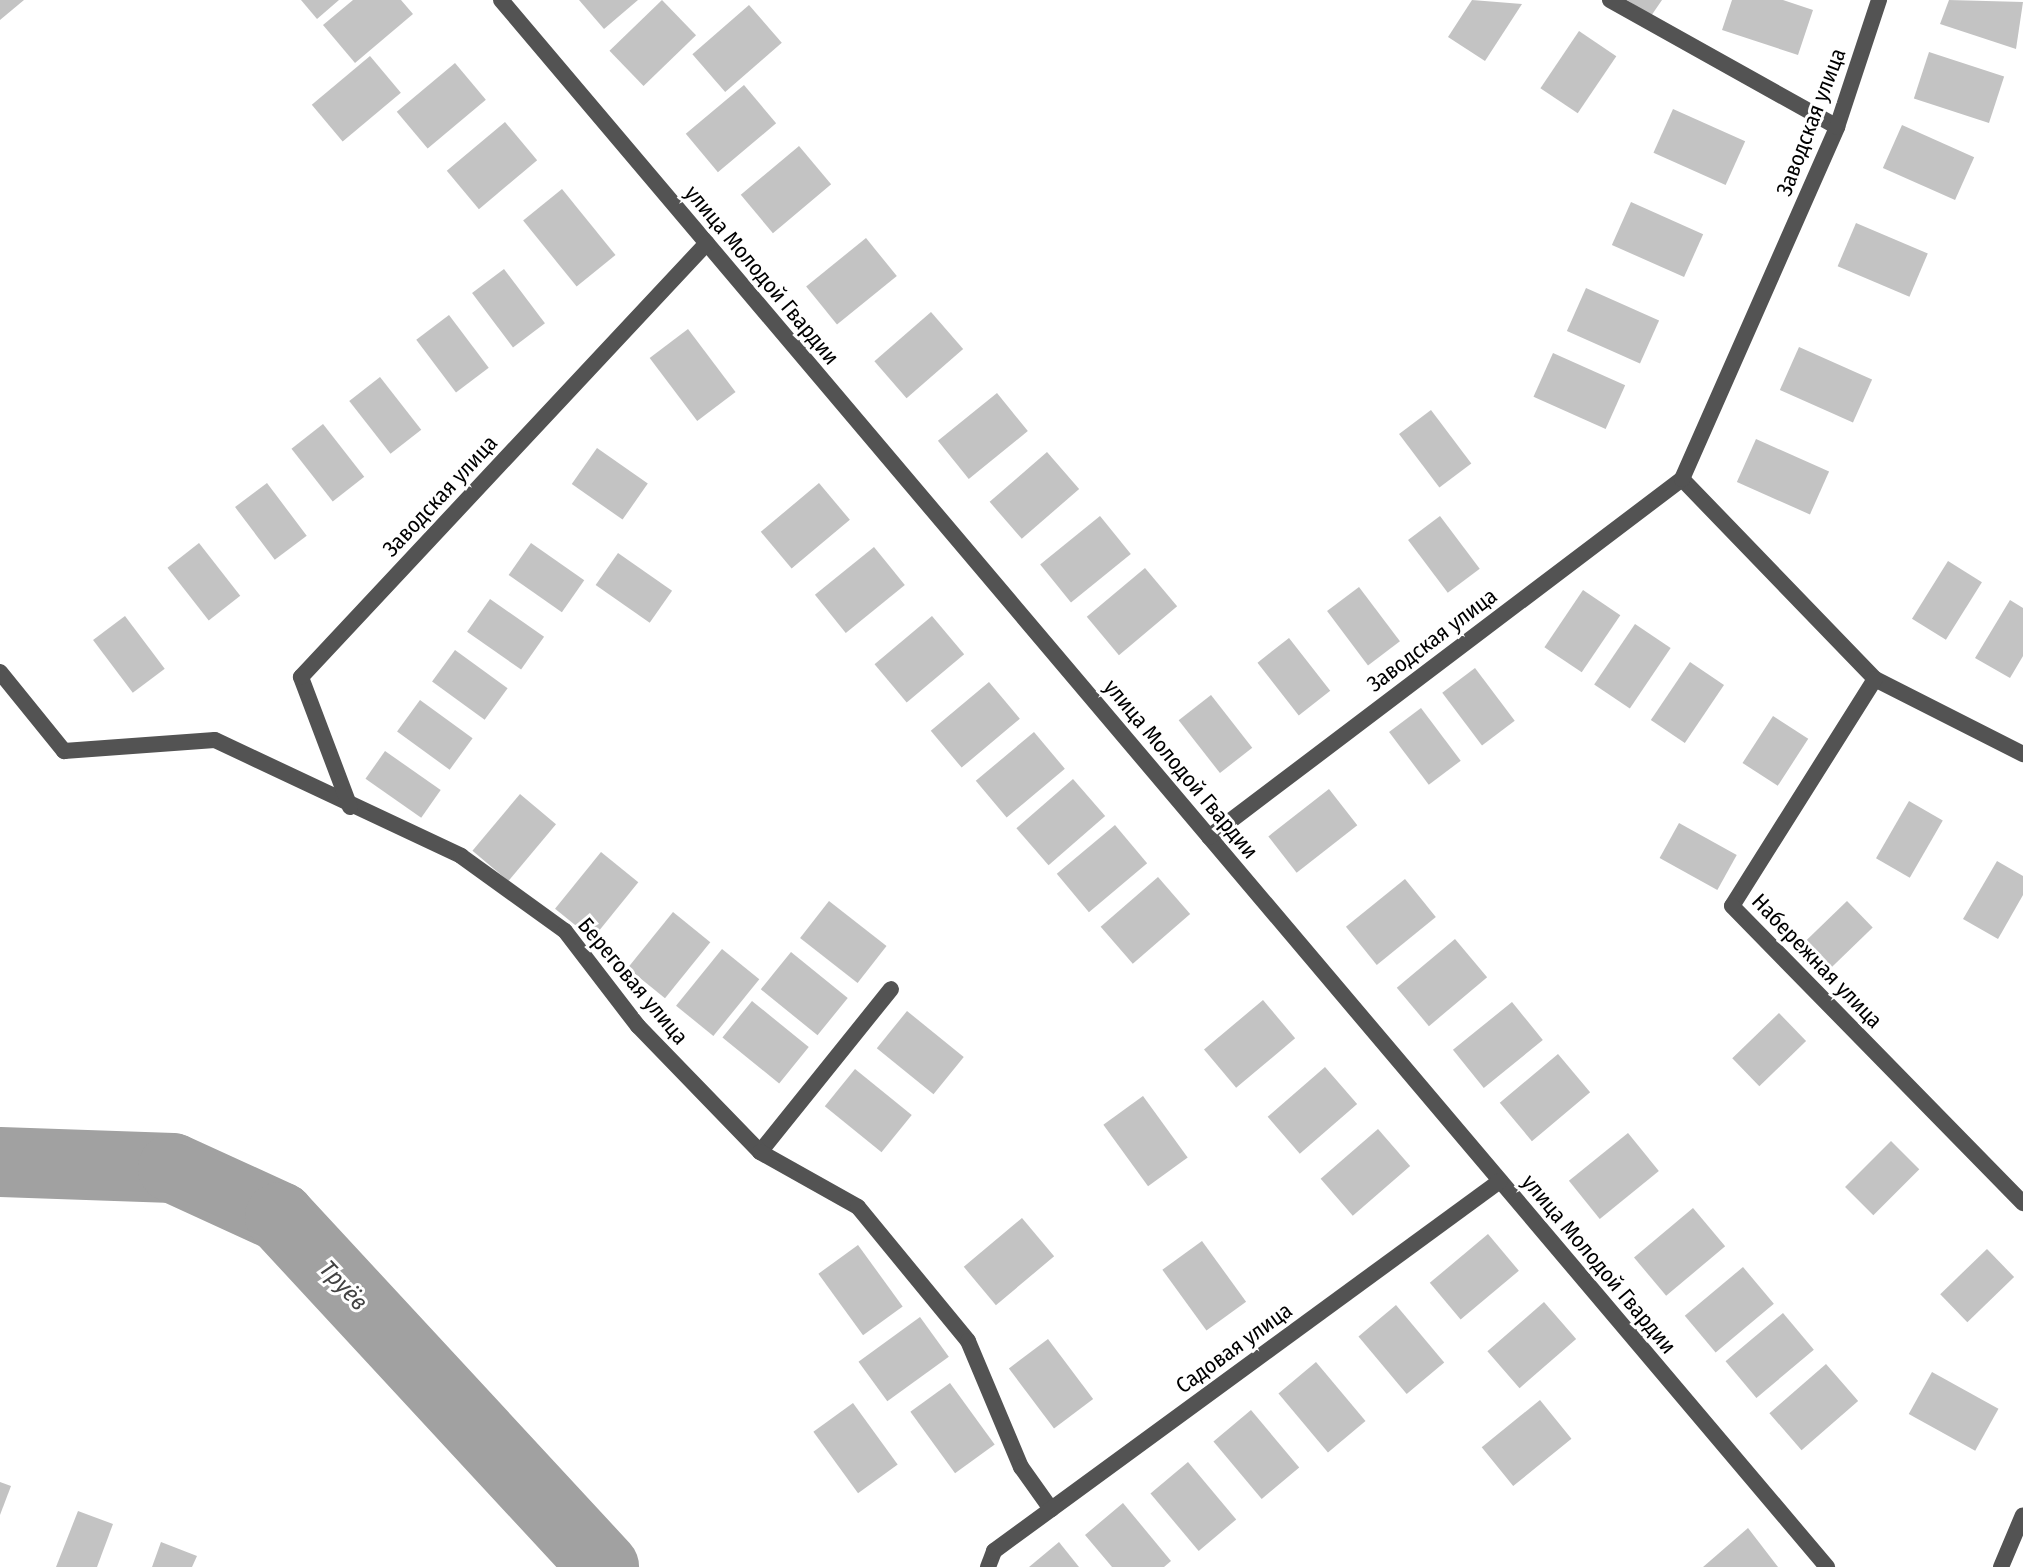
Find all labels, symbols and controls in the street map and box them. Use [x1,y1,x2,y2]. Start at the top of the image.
street label: Заводская улица [1771,44,1851,200]
street label: улица Молодой Гвардии [679,180,845,370]
street label: Заводская улица [377,430,503,562]
street label: Заводская улица [1362,583,1502,697]
street label: улица Молодой Гвардии [1098,674,1264,864]
street label: Набережная улица [1746,888,1888,1034]
street label: Береговая улица [572,912,694,1050]
street label: улица Молодой Гвардии [1516,1169,1682,1359]
water label: Труёв [313,1255,373,1317]
street label: Садовая улица [1171,1297,1297,1399]

